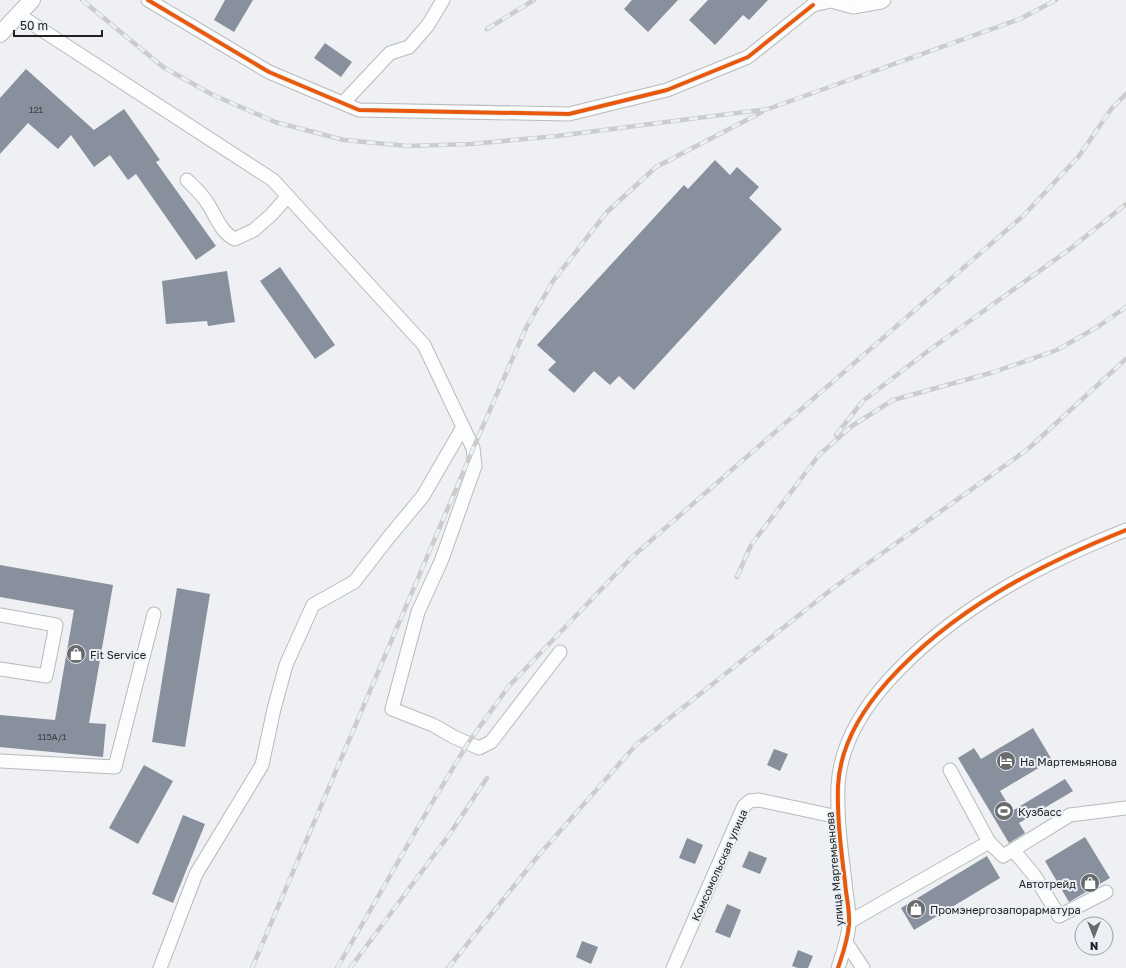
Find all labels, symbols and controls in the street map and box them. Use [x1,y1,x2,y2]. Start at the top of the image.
scale bar [14,12,102,38]
text: 50 m [20,18,48,33]
house number: 121 [29,104,44,115]
shop icon: Fit Service [65,643,87,665]
place label: Fit Service [90,648,146,661]
house number: 115А/1 [38,731,67,742]
hotel icon: На Мартемьянова [995,750,1017,772]
place label: На Мартемьянова [1020,755,1117,768]
sports icon: Кузбасс [993,800,1015,822]
place label: Кузбасс [1018,805,1062,818]
street label: Комсомольская улица [688,807,750,923]
street label: улица Мартемьянова [823,811,845,927]
shop icon: Автотрейд [1079,872,1101,894]
place label: Автотрейд [1019,877,1076,890]
shop icon: Промэнергозапорарматура [905,898,927,920]
place label: Промэнергозапорарматура [930,903,1081,916]
north arrow [1074,916,1114,956]
text: N [1090,940,1098,953]

